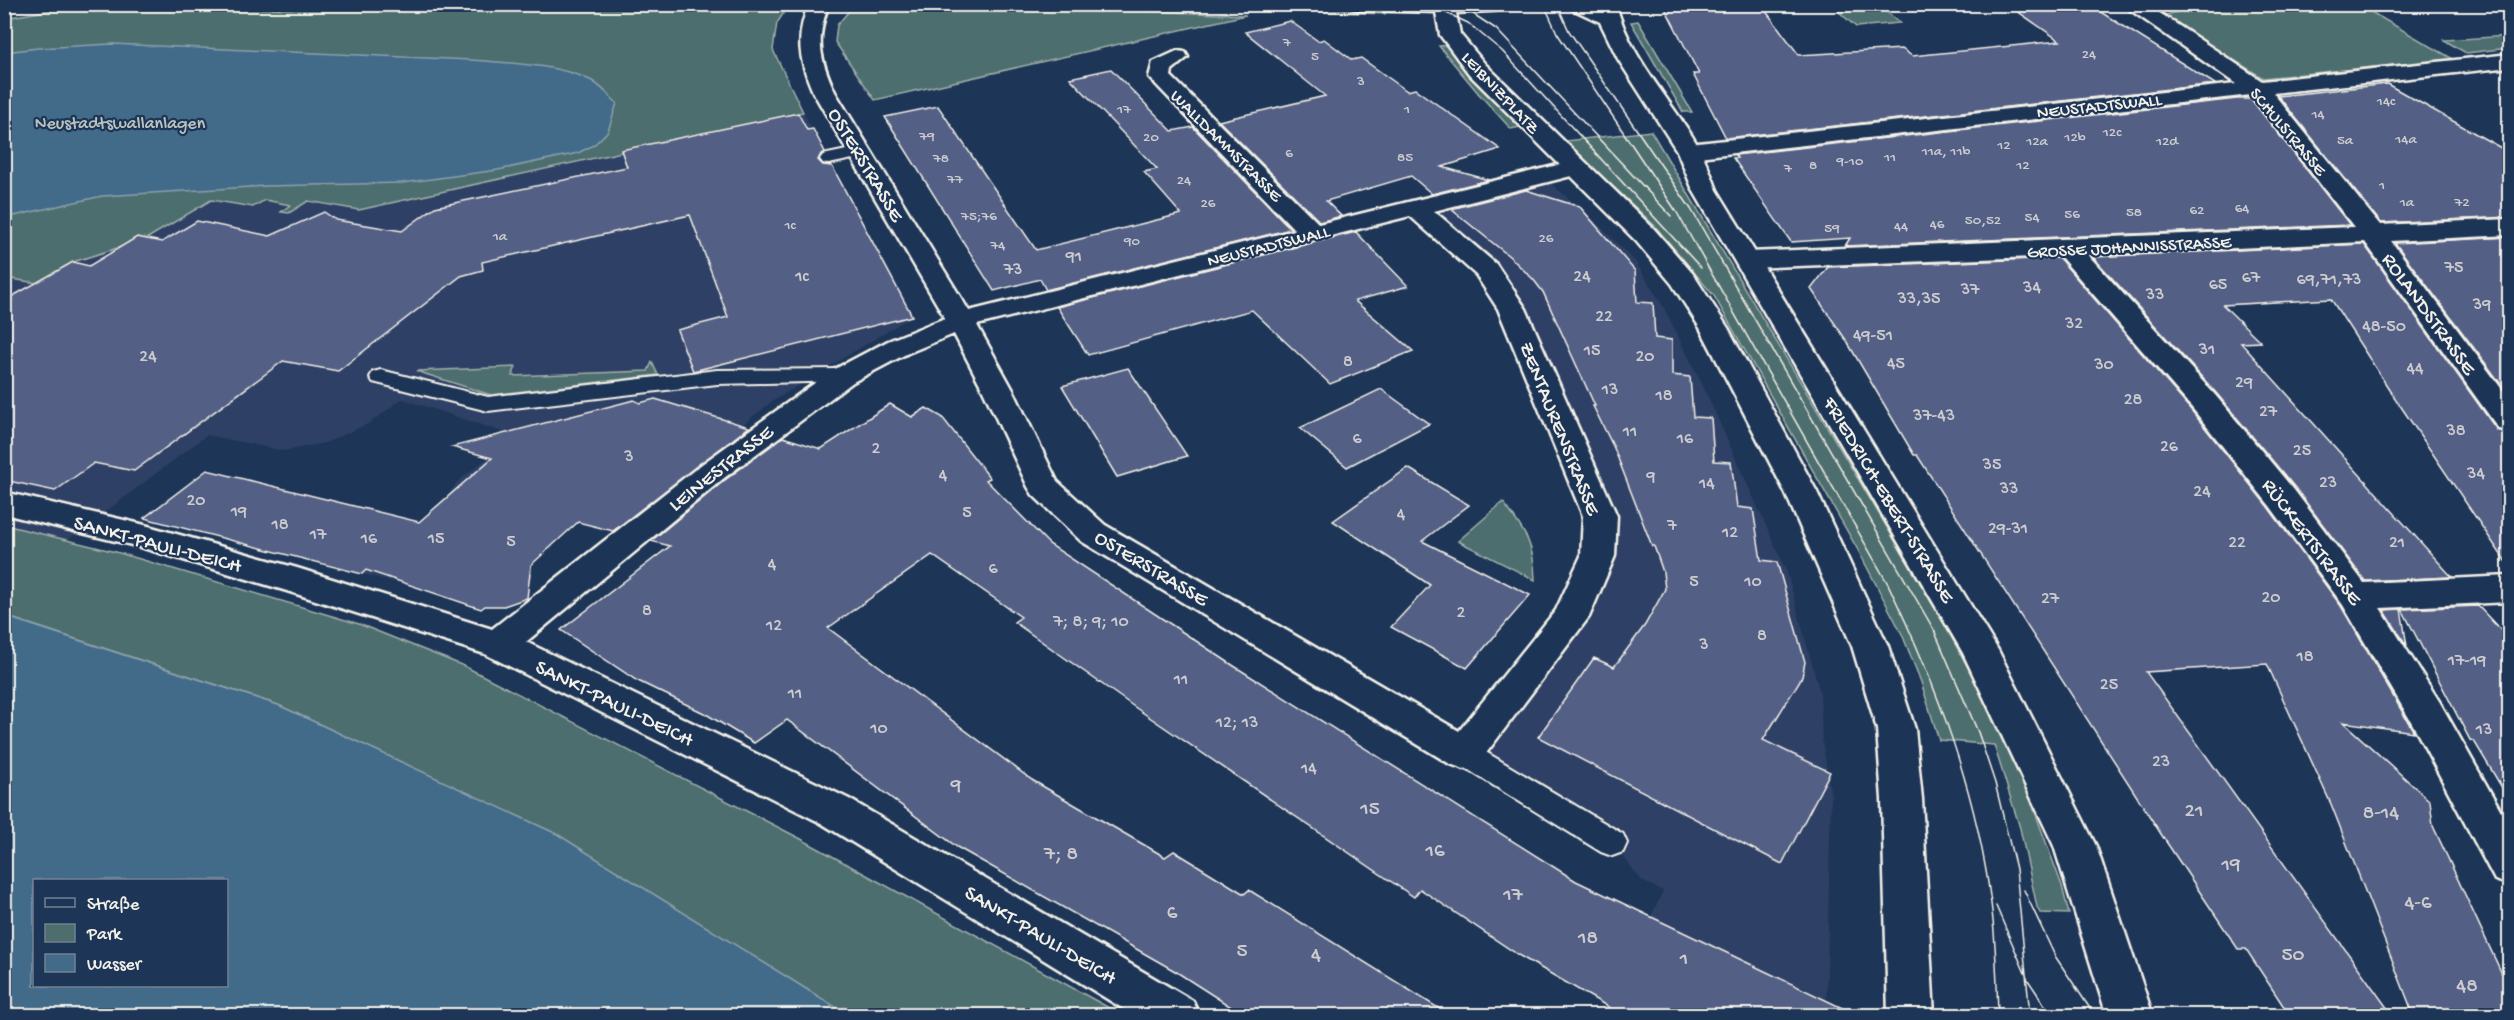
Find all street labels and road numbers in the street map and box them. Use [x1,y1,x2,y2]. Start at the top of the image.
street label: LEIBNIZPLATZ [1456,48,1543,139]
street label: SCHULSTRASSE [2244,84,2331,182]
street label: WALLDAMMSTRASSE [1165,86,1286,208]
street label: NEUSTADTSWALL [2036,90,2164,124]
street label: OSTERSTRASSE [820,104,908,228]
street label: NEUSTADTSWALL [1205,222,1333,273]
street label: GROSSE JOHANNISSTRASSE [2026,233,2233,264]
street label: ROLANDSTRASSE [2374,249,2480,382]
street label: ZENTAURENSTRASSE [1512,339,1604,520]
street label: FRIEDRICH-EBERT-STRASSE [1815,392,1959,609]
street label: LEINESTRASSE [665,420,780,519]
street label: RÜCKERTSTRASSE [2254,475,2366,612]
street label: SANKT-PAULI-DEICH [70,512,245,581]
street label: OSTERSTRASSE [1089,526,1212,614]
street label: SANKT-PAULI-DEICH [530,656,697,755]
street label: SANKT-PAULI-DEICH [959,882,1121,993]

